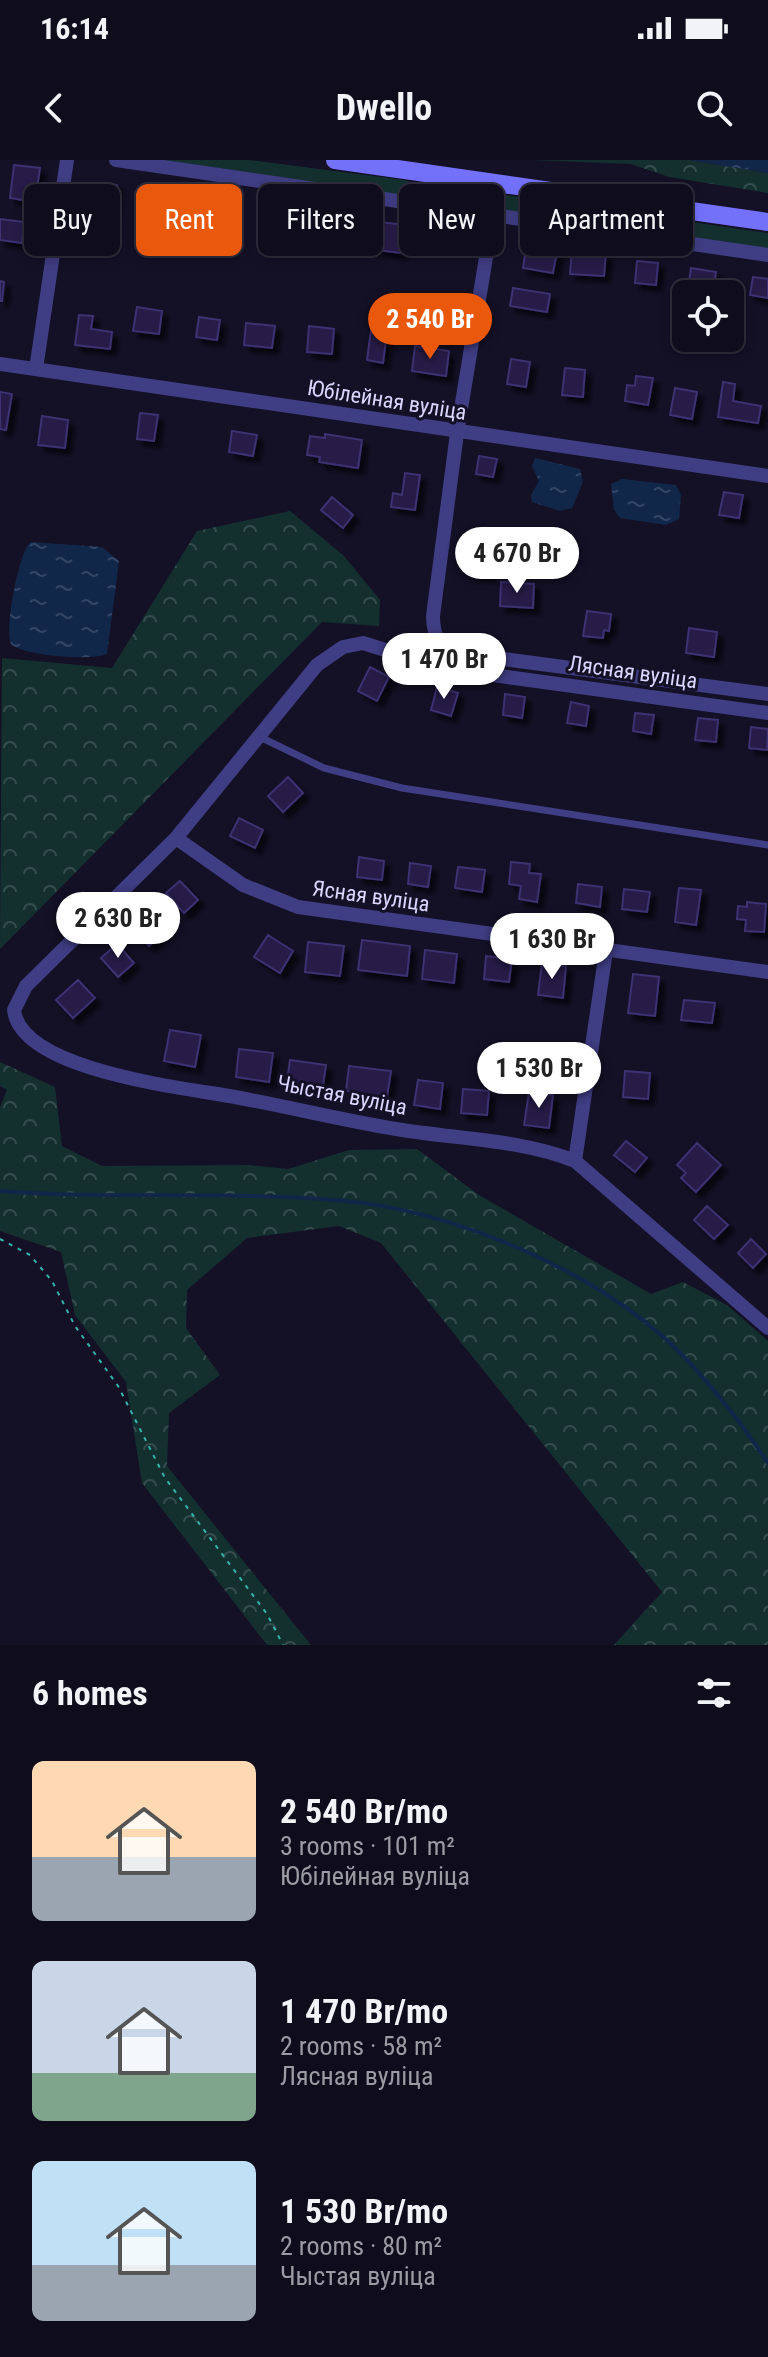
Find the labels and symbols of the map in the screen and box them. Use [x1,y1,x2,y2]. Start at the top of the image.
pin: 2 540 Br [347,293,513,361]
street label: Юбілейная вуліца [306,375,468,425]
pin: 4 670 Br [434,527,600,595]
pin: 1 470 Br [361,633,527,701]
street label: Лясная вуліца [567,651,699,693]
street label: Ясная вуліца [311,875,431,917]
pin: 2 630 Br [35,892,201,960]
pin: 1 630 Br [469,913,635,981]
pin: 1 530 Br [456,1042,622,1110]
street label: Чыстая вуліца [275,1070,409,1120]

